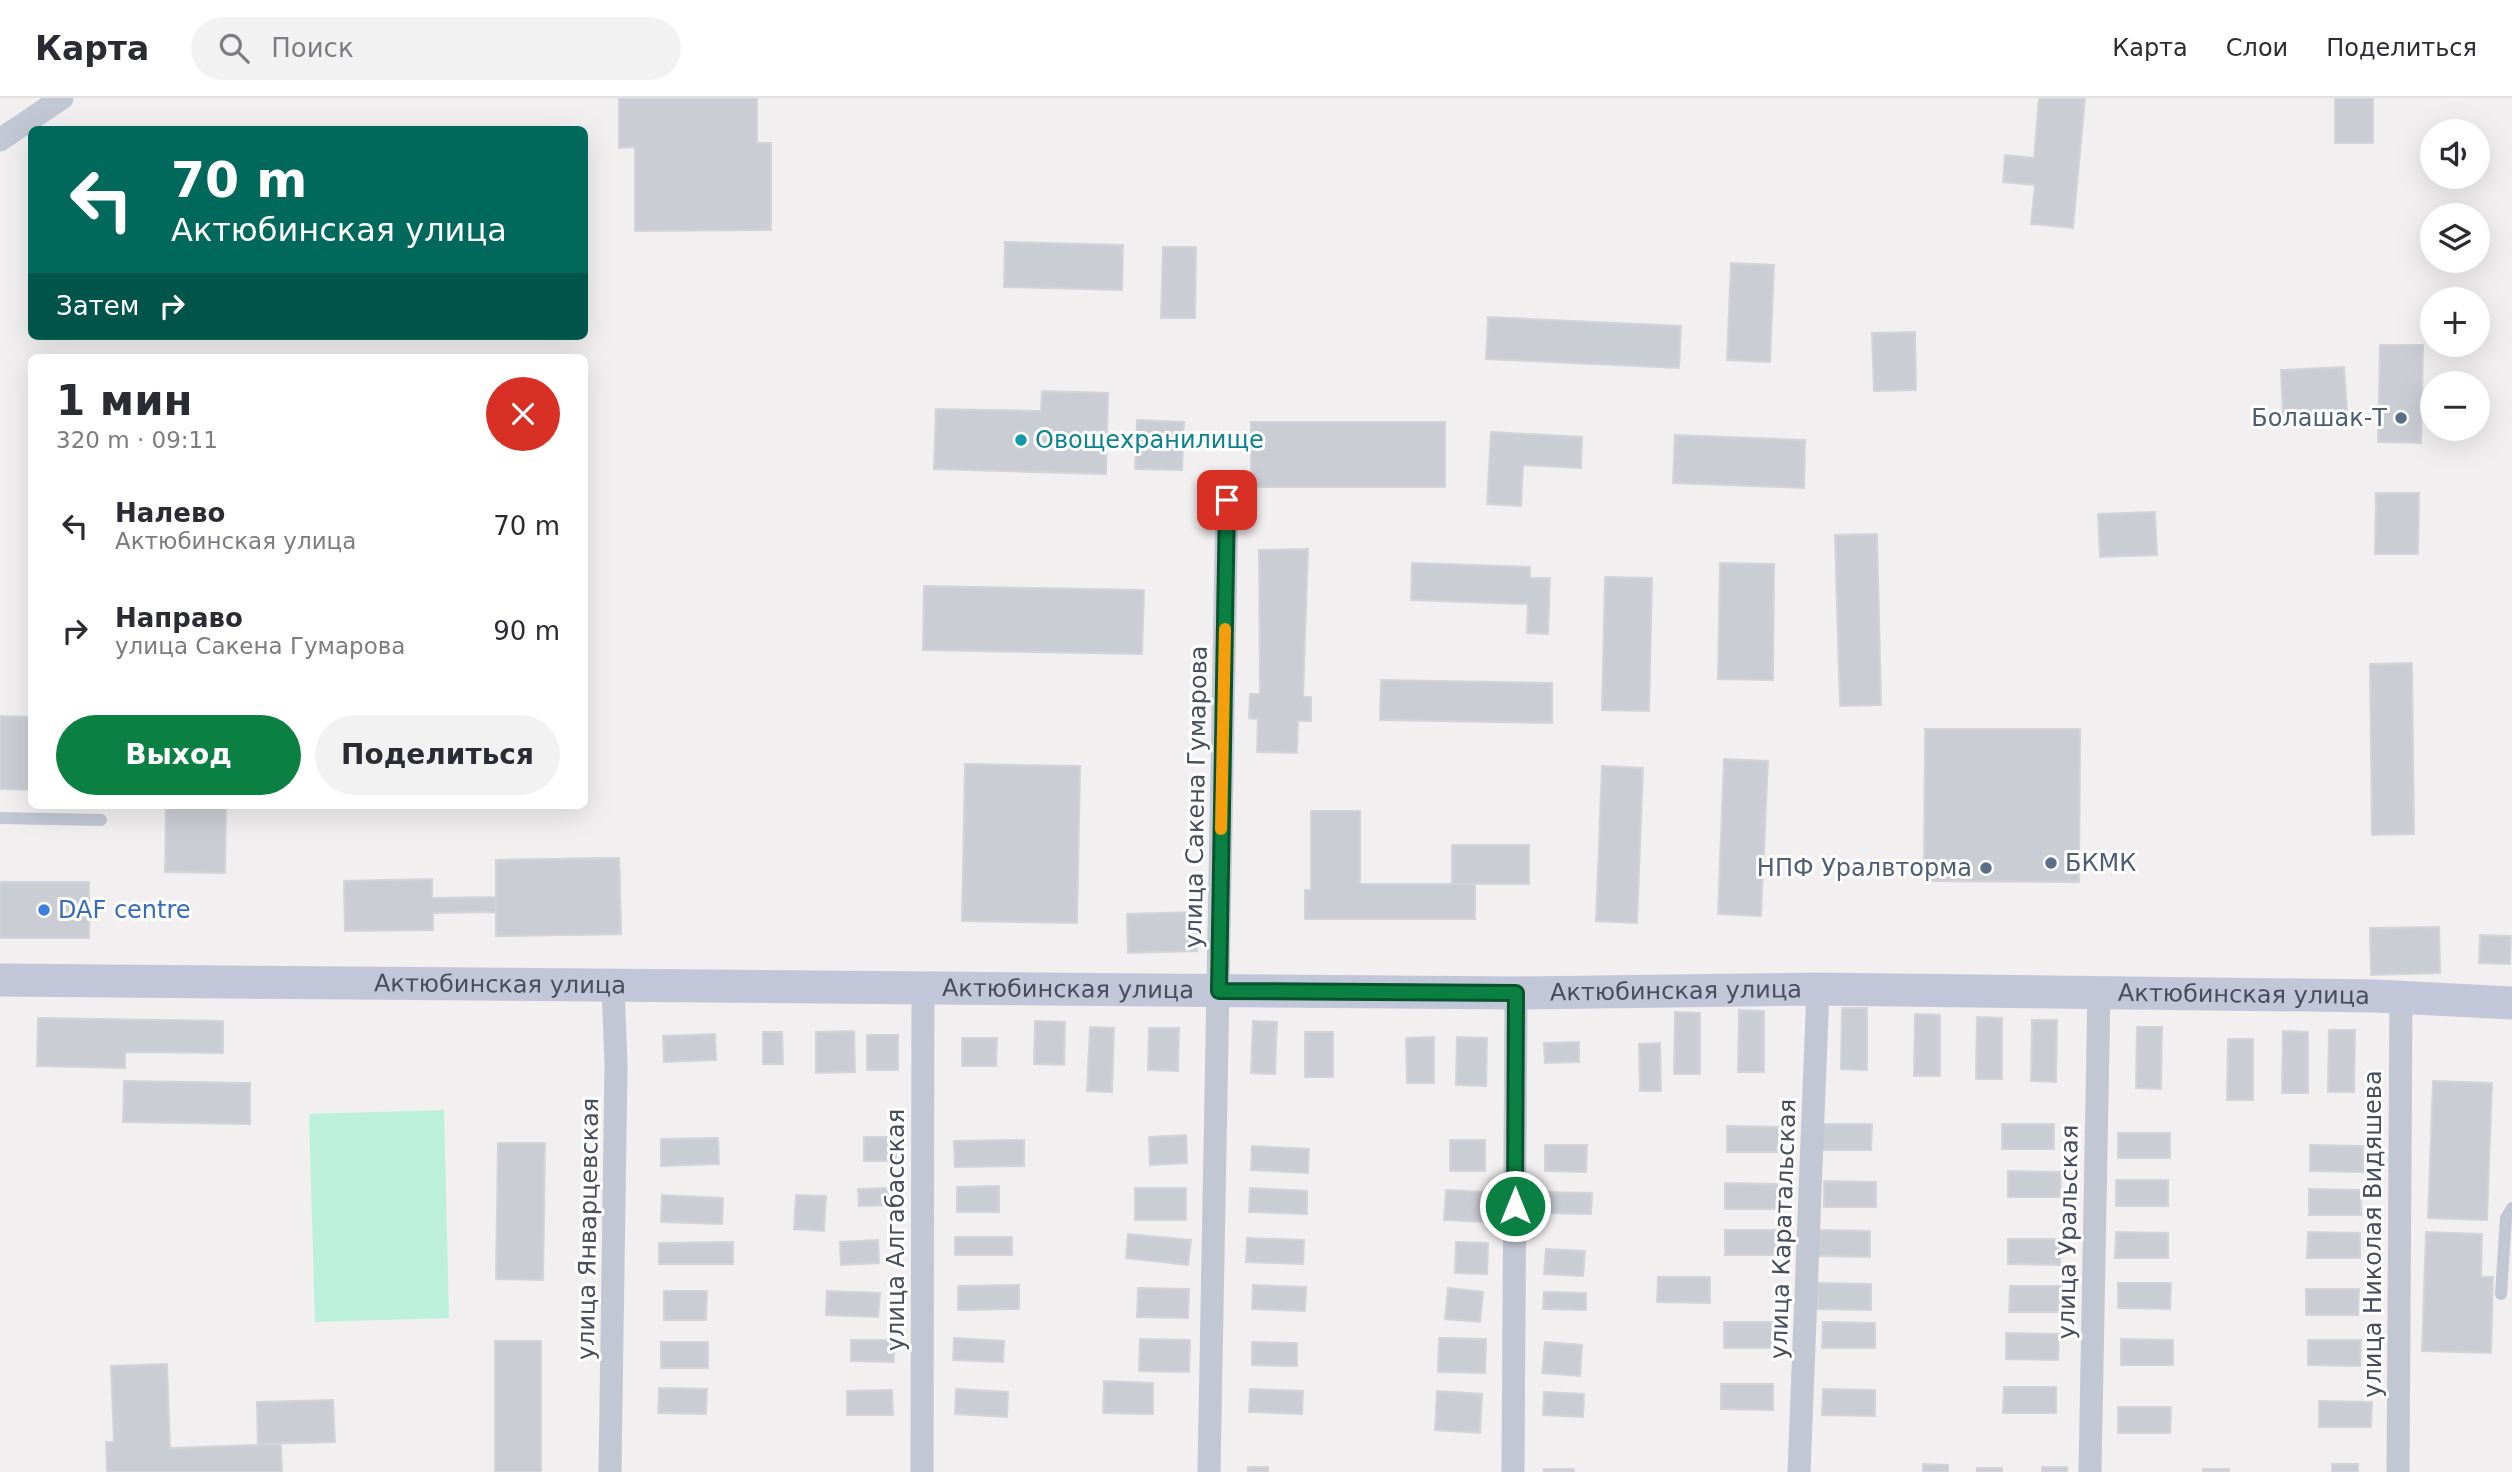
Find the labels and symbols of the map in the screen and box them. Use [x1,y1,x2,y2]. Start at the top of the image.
place label: Болашак-Т [2251,404,2387,432]
marker: Болашак-Т [2393,410,2409,426]
place label: Овощехранилище [1035,426,1264,454]
marker: Овощехранилище [1013,432,1029,448]
pin [1197,470,1257,530]
street label: улица Сакена Гумарова [1179,645,1213,949]
place label: БКМК [2065,849,2136,877]
place label: НПФ Уралвторма [1757,854,1972,882]
marker: БКМК [2043,855,2059,871]
marker: НПФ Уралвторма [1978,860,1994,876]
place label: DAF centre [58,896,191,924]
marker: DAF centre [36,902,52,918]
street label: Актюбинская улица [374,969,626,999]
street label: Актюбинская улица [942,974,1194,1004]
street label: Актюбинская улица [1550,975,1802,1007]
street label: Актюбинская улица [2118,979,2370,1010]
street label: улица Николая Видяшева [2359,1070,2387,1398]
street label: улица Январцевская [572,1098,604,1360]
street label: улица Каратальская [1764,1098,1802,1360]
street label: улица Алгабасская [882,1109,910,1351]
street label: улица Уральская [2052,1124,2084,1340]
position arrow [1478,1169,1552,1243]

